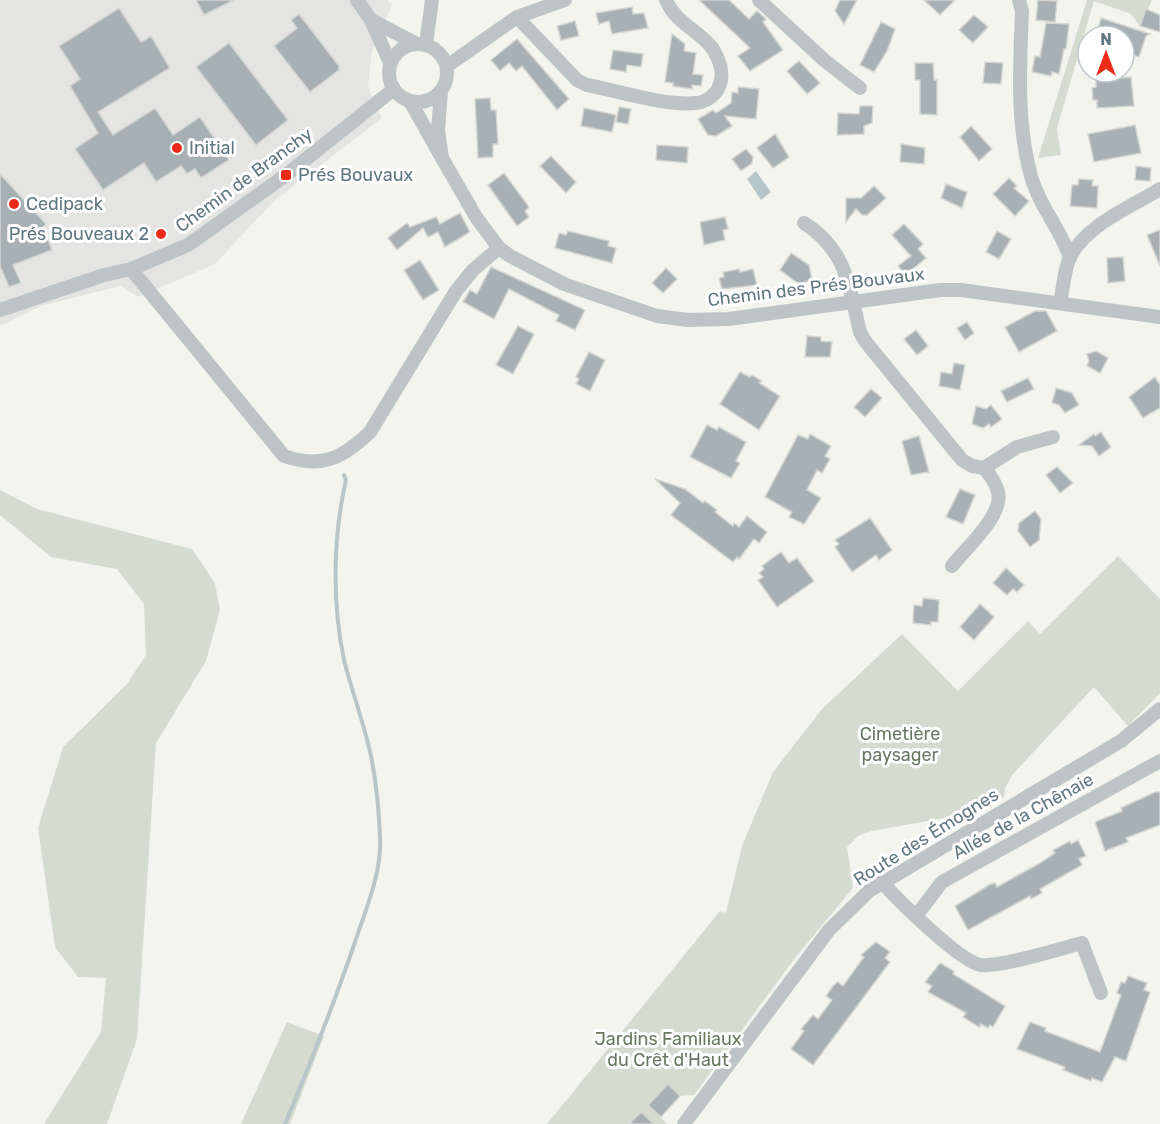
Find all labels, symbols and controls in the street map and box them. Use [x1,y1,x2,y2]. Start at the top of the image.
north arrow [1076,24,1136,84]
text: N [1100,30,1112,49]
street label: Chemin de Branchy [171,123,317,237]
place label: Initial [189,137,235,159]
marker: Initial [170,141,184,155]
place label: Prés Bouvaux [298,164,413,186]
marker: Prés Bouvaux [279,168,293,182]
place label: Cedipack [26,193,104,215]
marker: Cedipack [7,197,21,211]
place label: Prés Bouveaux 2 [9,223,149,245]
marker: Prés Bouveaux 2 [154,227,168,241]
street label: Chemin des Prés Bouvaux [706,263,926,311]
park label: Cimetière paysager [860,723,940,766]
street label: Allée de la Chênaie [949,768,1097,864]
street label: Route des Émognes [849,783,1003,891]
park label: Jardins Familiaux du Crêt d'Haut [595,1028,742,1071]

